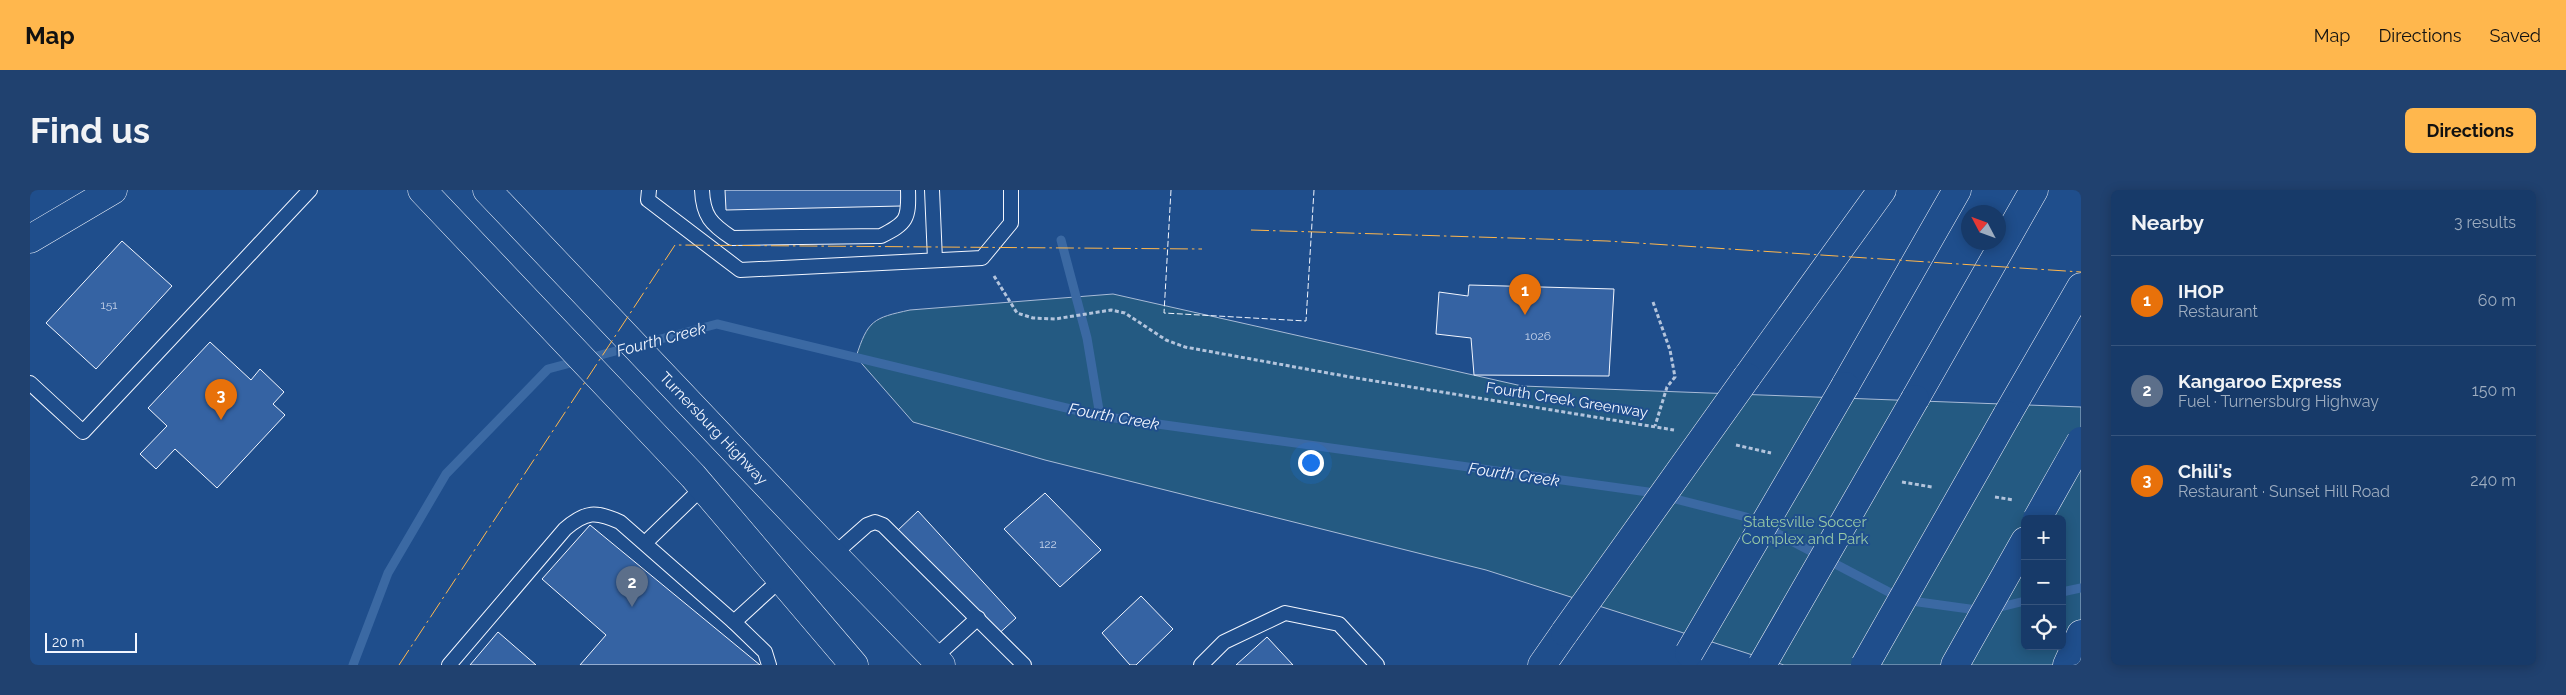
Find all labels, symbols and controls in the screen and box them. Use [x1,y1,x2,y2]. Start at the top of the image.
text: Map [25,21,75,50]
text: Map [2314,25,2350,46]
text: Directions [2378,25,2462,46]
text: Saved [2490,25,2541,46]
button: Directions [2405,108,2536,153]
text: Find us [30,110,150,151]
north arrow [1961,205,2006,250]
text: Nearby [2131,210,2204,235]
text: 3 results [2454,213,2516,232]
pin: 1 [1509,274,1541,315]
text: IHOP [2178,280,2224,302]
text: 1 [2143,291,2151,310]
text: 60 m [2478,291,2516,310]
house number: 151 [101,298,117,312]
text: Restaurant [2178,302,2258,321]
water label: Fourth Creek [614,318,708,361]
house number: 1026 [1525,329,1551,343]
street label: Turnersburg Highway [656,368,771,489]
text: Kangaroo Express [2178,370,2342,392]
street label: Fourth Creek Greenway [1485,378,1649,422]
pin: 3 [205,379,237,420]
text: 2 [2142,381,2152,400]
text: 150 m [2472,381,2516,400]
text: Fuel · Turnersburg Highway [2178,392,2379,411]
water label: Fourth Creek [1067,399,1161,434]
your location [1298,450,1324,476]
water label: Fourth Creek [1467,459,1561,490]
text: Chili's [2178,460,2232,482]
text: 3 [2143,471,2151,490]
text: 240 m [2470,471,2516,490]
text: Restaurant · Sunset Hill Road [2178,482,2390,501]
park label: Statesville Soccer Complex and Park [1742,513,1869,548]
map controls [2021,515,2066,650]
button: + [2021,515,2066,560]
house number: 122 [1039,537,1057,551]
button: − [2021,560,2066,605]
pin: 2 [616,566,648,607]
button: locate [2021,605,2066,650]
scale bar [45,630,138,653]
text: 20 m [52,634,84,650]

